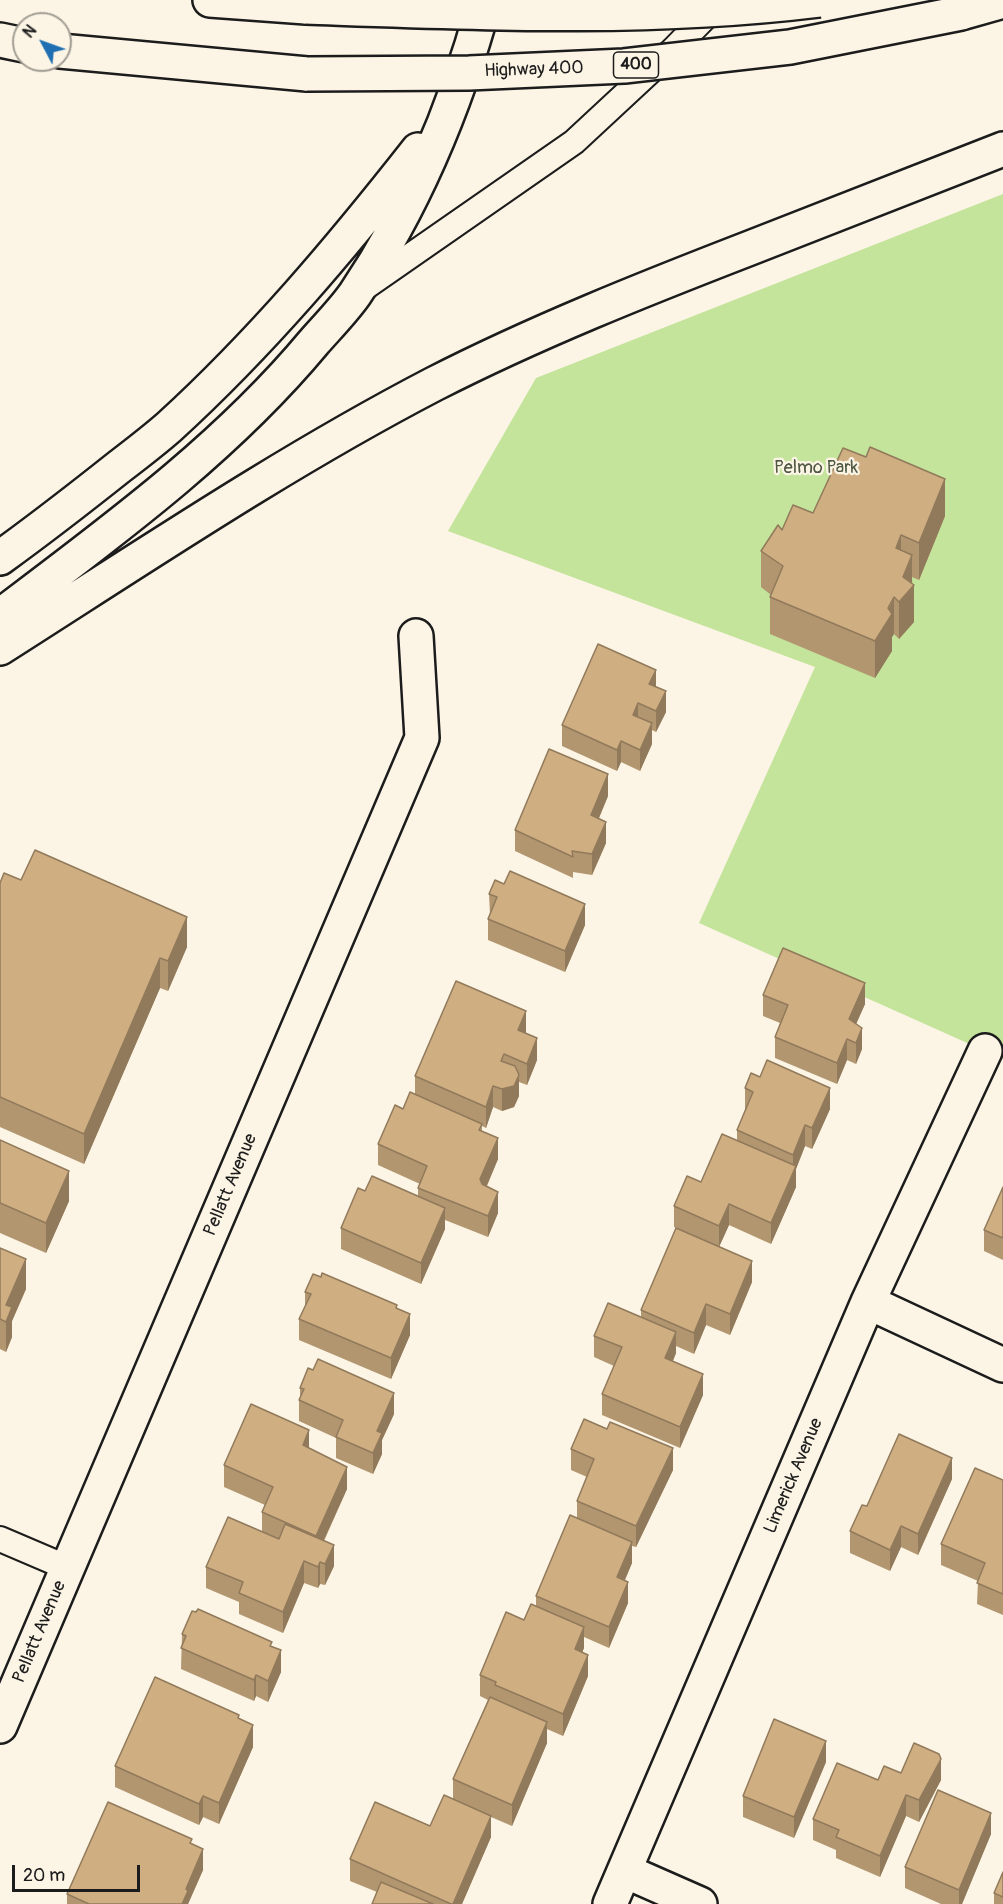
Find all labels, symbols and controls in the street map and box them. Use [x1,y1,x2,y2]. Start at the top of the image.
north arrow [12,12,72,72]
text: N [19,21,41,42]
road number: 400 [614,52,658,78]
street label: Highway 400 [484,57,584,83]
park label: Pelmo Park [774,457,858,479]
street label: Pellatt Avenue [200,1131,262,1239]
street label: Limerick Avenue [760,1415,828,1537]
street label: Pellatt Avenue [9,1578,71,1686]
scale bar [15,1853,142,1891]
text: 20 m [23,1864,65,1887]

